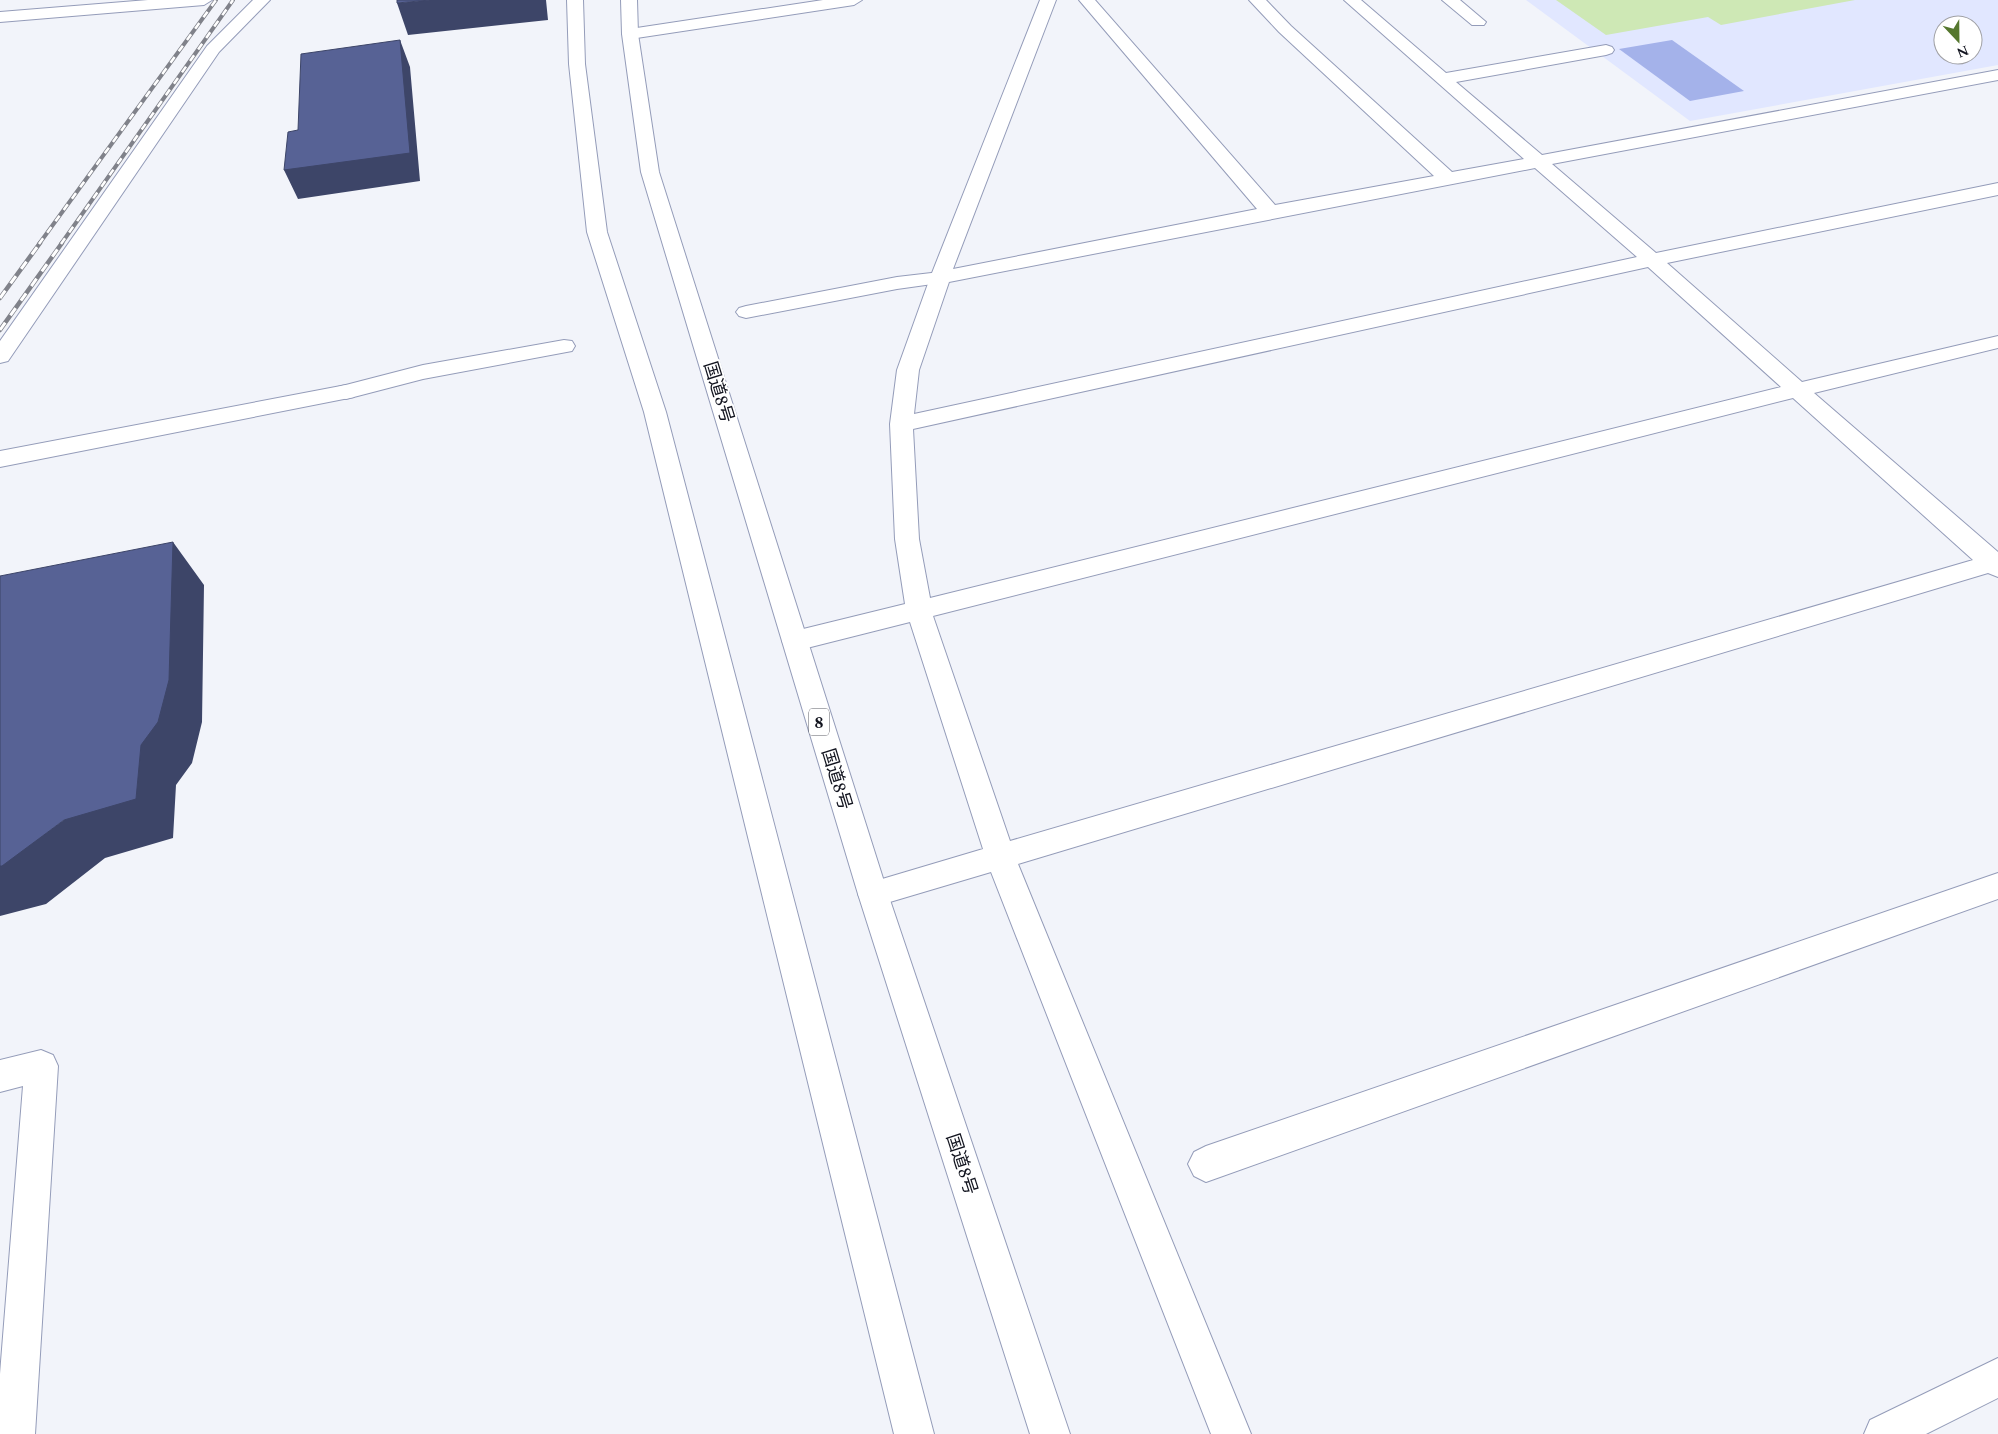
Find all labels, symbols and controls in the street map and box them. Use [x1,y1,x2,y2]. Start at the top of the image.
north arrow [1933,15,1983,65]
text: N [1953,40,1972,63]
street label: 国道8号 [696,358,741,426]
road number: 8 [809,709,829,736]
street label: 国道8号 [814,745,859,813]
street label: 国道8号 [939,1130,984,1198]

